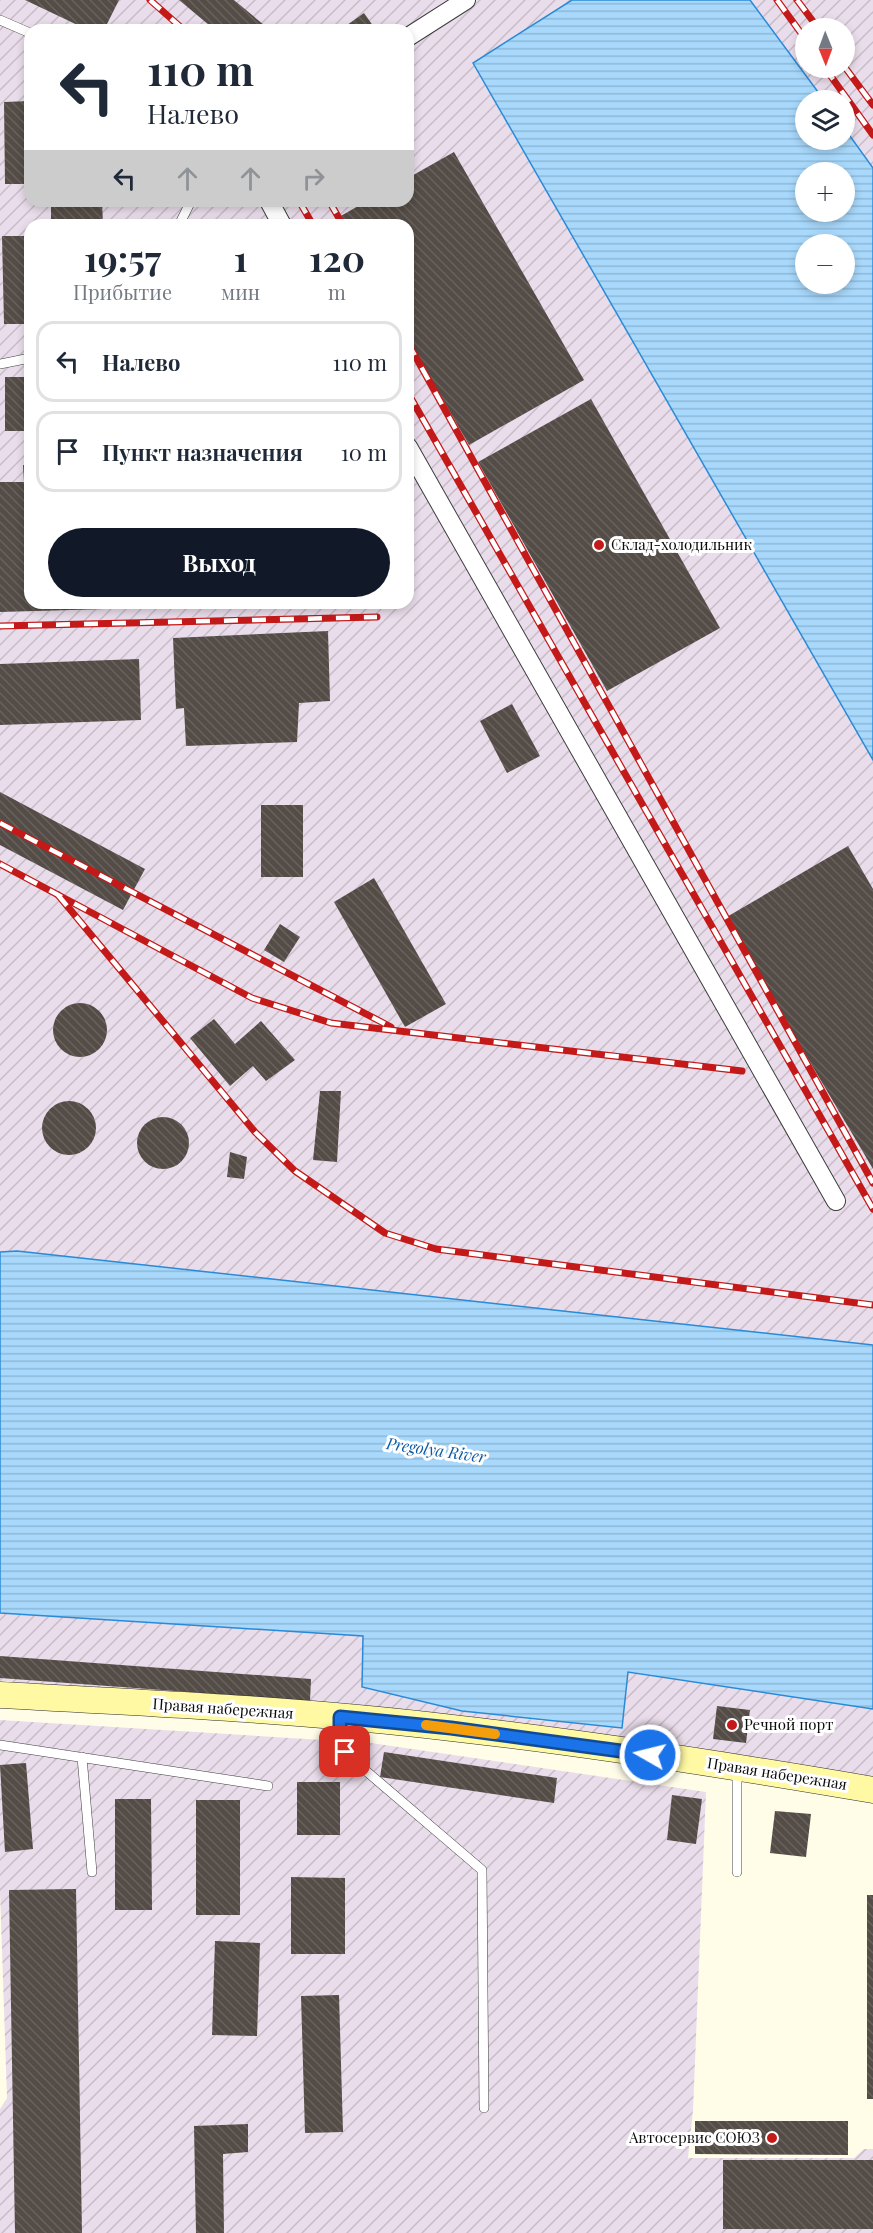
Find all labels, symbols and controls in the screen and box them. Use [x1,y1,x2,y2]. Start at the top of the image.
north arrow [795,18,855,78]
map controls [795,18,855,294]
text: 110 m [147,41,254,97]
icon: left [48,48,126,126]
button: layers [795,90,855,150]
text: Налево [147,95,239,131]
icon: left [108,162,141,195]
icon: ahead [171,162,204,195]
icon: ahead [234,162,267,195]
icon: right [297,162,330,195]
button: + [795,162,855,222]
text: 19:57 [84,233,161,281]
text: 1 [234,233,247,281]
text: 120 [309,233,365,281]
button: − [795,234,855,294]
text: Прибытие [73,278,172,305]
text: мин [221,278,260,305]
text: m [328,278,346,305]
icon: left [51,345,84,378]
text: Налево [102,347,180,377]
text: 110 m [333,347,387,377]
icon: arrive [51,435,84,468]
text: Пункт назначения [102,437,303,467]
text: 10 m [341,437,387,467]
button: Выход [48,528,390,597]
place label: Склад-холодильник [611,534,752,554]
marker: Склад-холодильник [592,538,606,552]
water label: Pregolya River [384,1432,488,1467]
street label: Правая набережная [152,1693,294,1723]
place label: Речной порт [744,1714,834,1734]
marker: Речной порт [725,1718,739,1732]
position arrow [618,1723,682,1787]
pin [319,1726,370,1777]
icon: arrive [328,1735,361,1768]
street label: Правая набережная [706,1752,848,1794]
place label: Автосервис СОЮЗ [628,2127,760,2147]
marker: Автосервис СОЮЗ [765,2131,779,2145]

